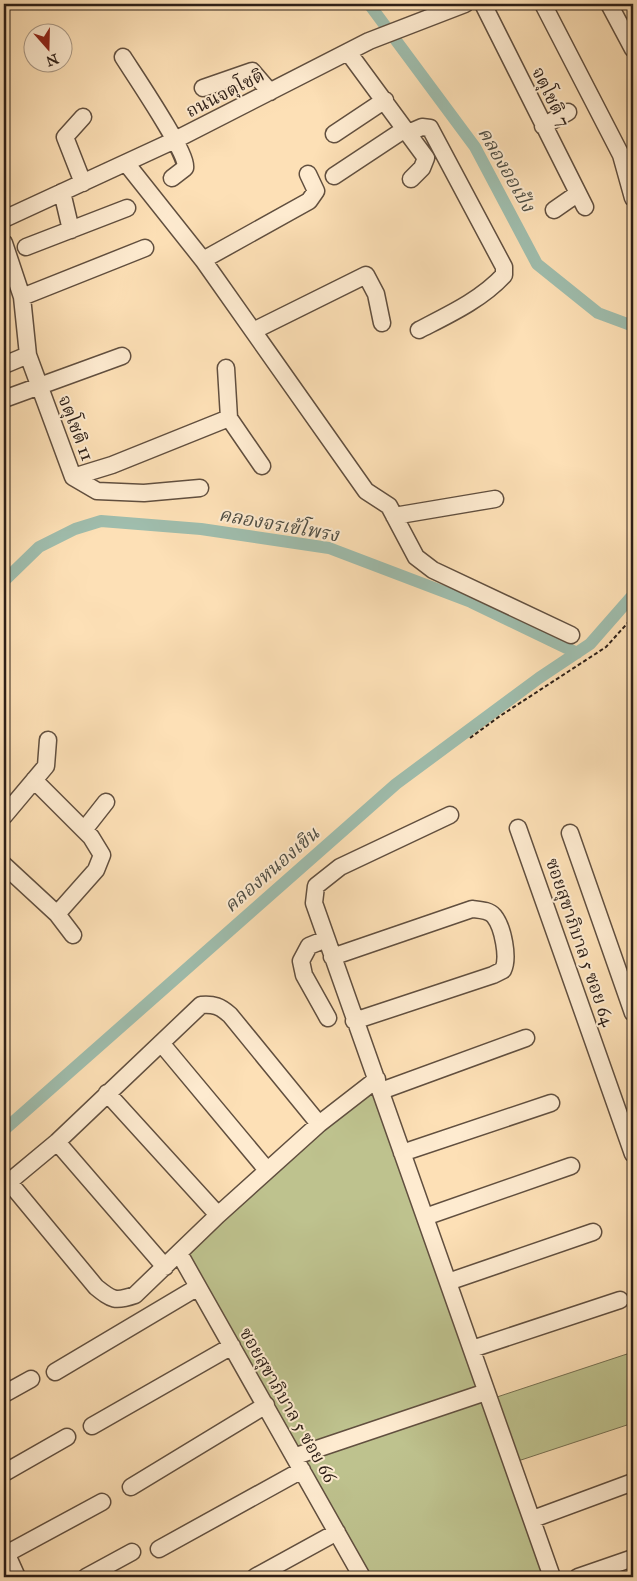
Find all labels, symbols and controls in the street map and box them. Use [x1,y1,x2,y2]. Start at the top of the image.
north arrow [22,22,72,72]
text: N [44,50,61,70]
street label: ถนนจตุโชติ [181,62,268,123]
street label: จตุโชติ 7 [526,63,577,131]
water label: คลองออเป้ง [473,123,541,217]
street label: จตุโชติ 11 [52,391,100,464]
water label: คลองจรเข้โพรง [217,501,342,547]
water label: คลองหนองเขิน [219,821,324,917]
street label: ซอยสุขาภิบาล 5 ซอย 64 [540,855,619,1030]
street label: ซอยสุขาภิบาล 5 ซอย 66 [234,1324,342,1488]

